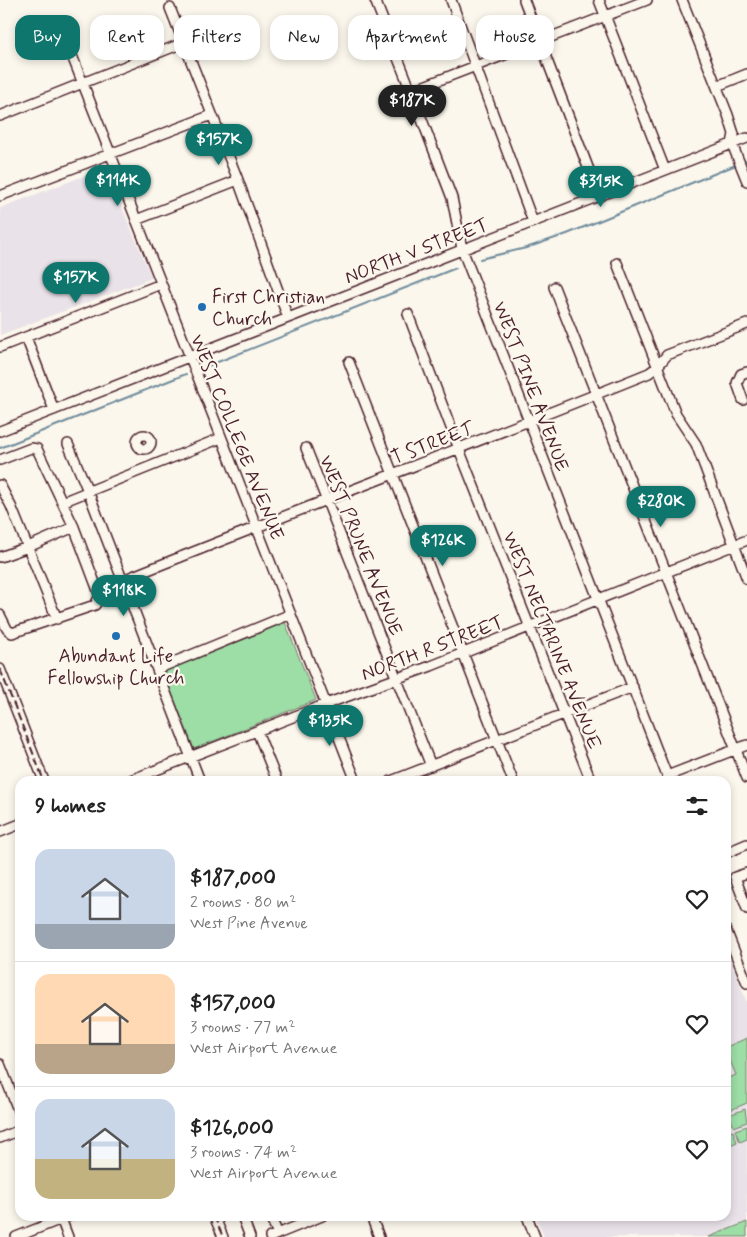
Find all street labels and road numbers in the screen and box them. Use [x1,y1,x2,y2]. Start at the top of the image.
street label: NORTH V STREET [341,213,492,290]
street label: WEST PINE AVENUE [487,298,575,475]
street label: WEST COLLEGE AVENUE [184,331,289,544]
street label: T STREET [387,416,479,471]
street label: WEST PRUNE AVENUE [313,452,408,639]
street label: WEST NECTARINE AVENUE [496,528,607,753]
street label: NORTH R STREET [358,610,507,687]

